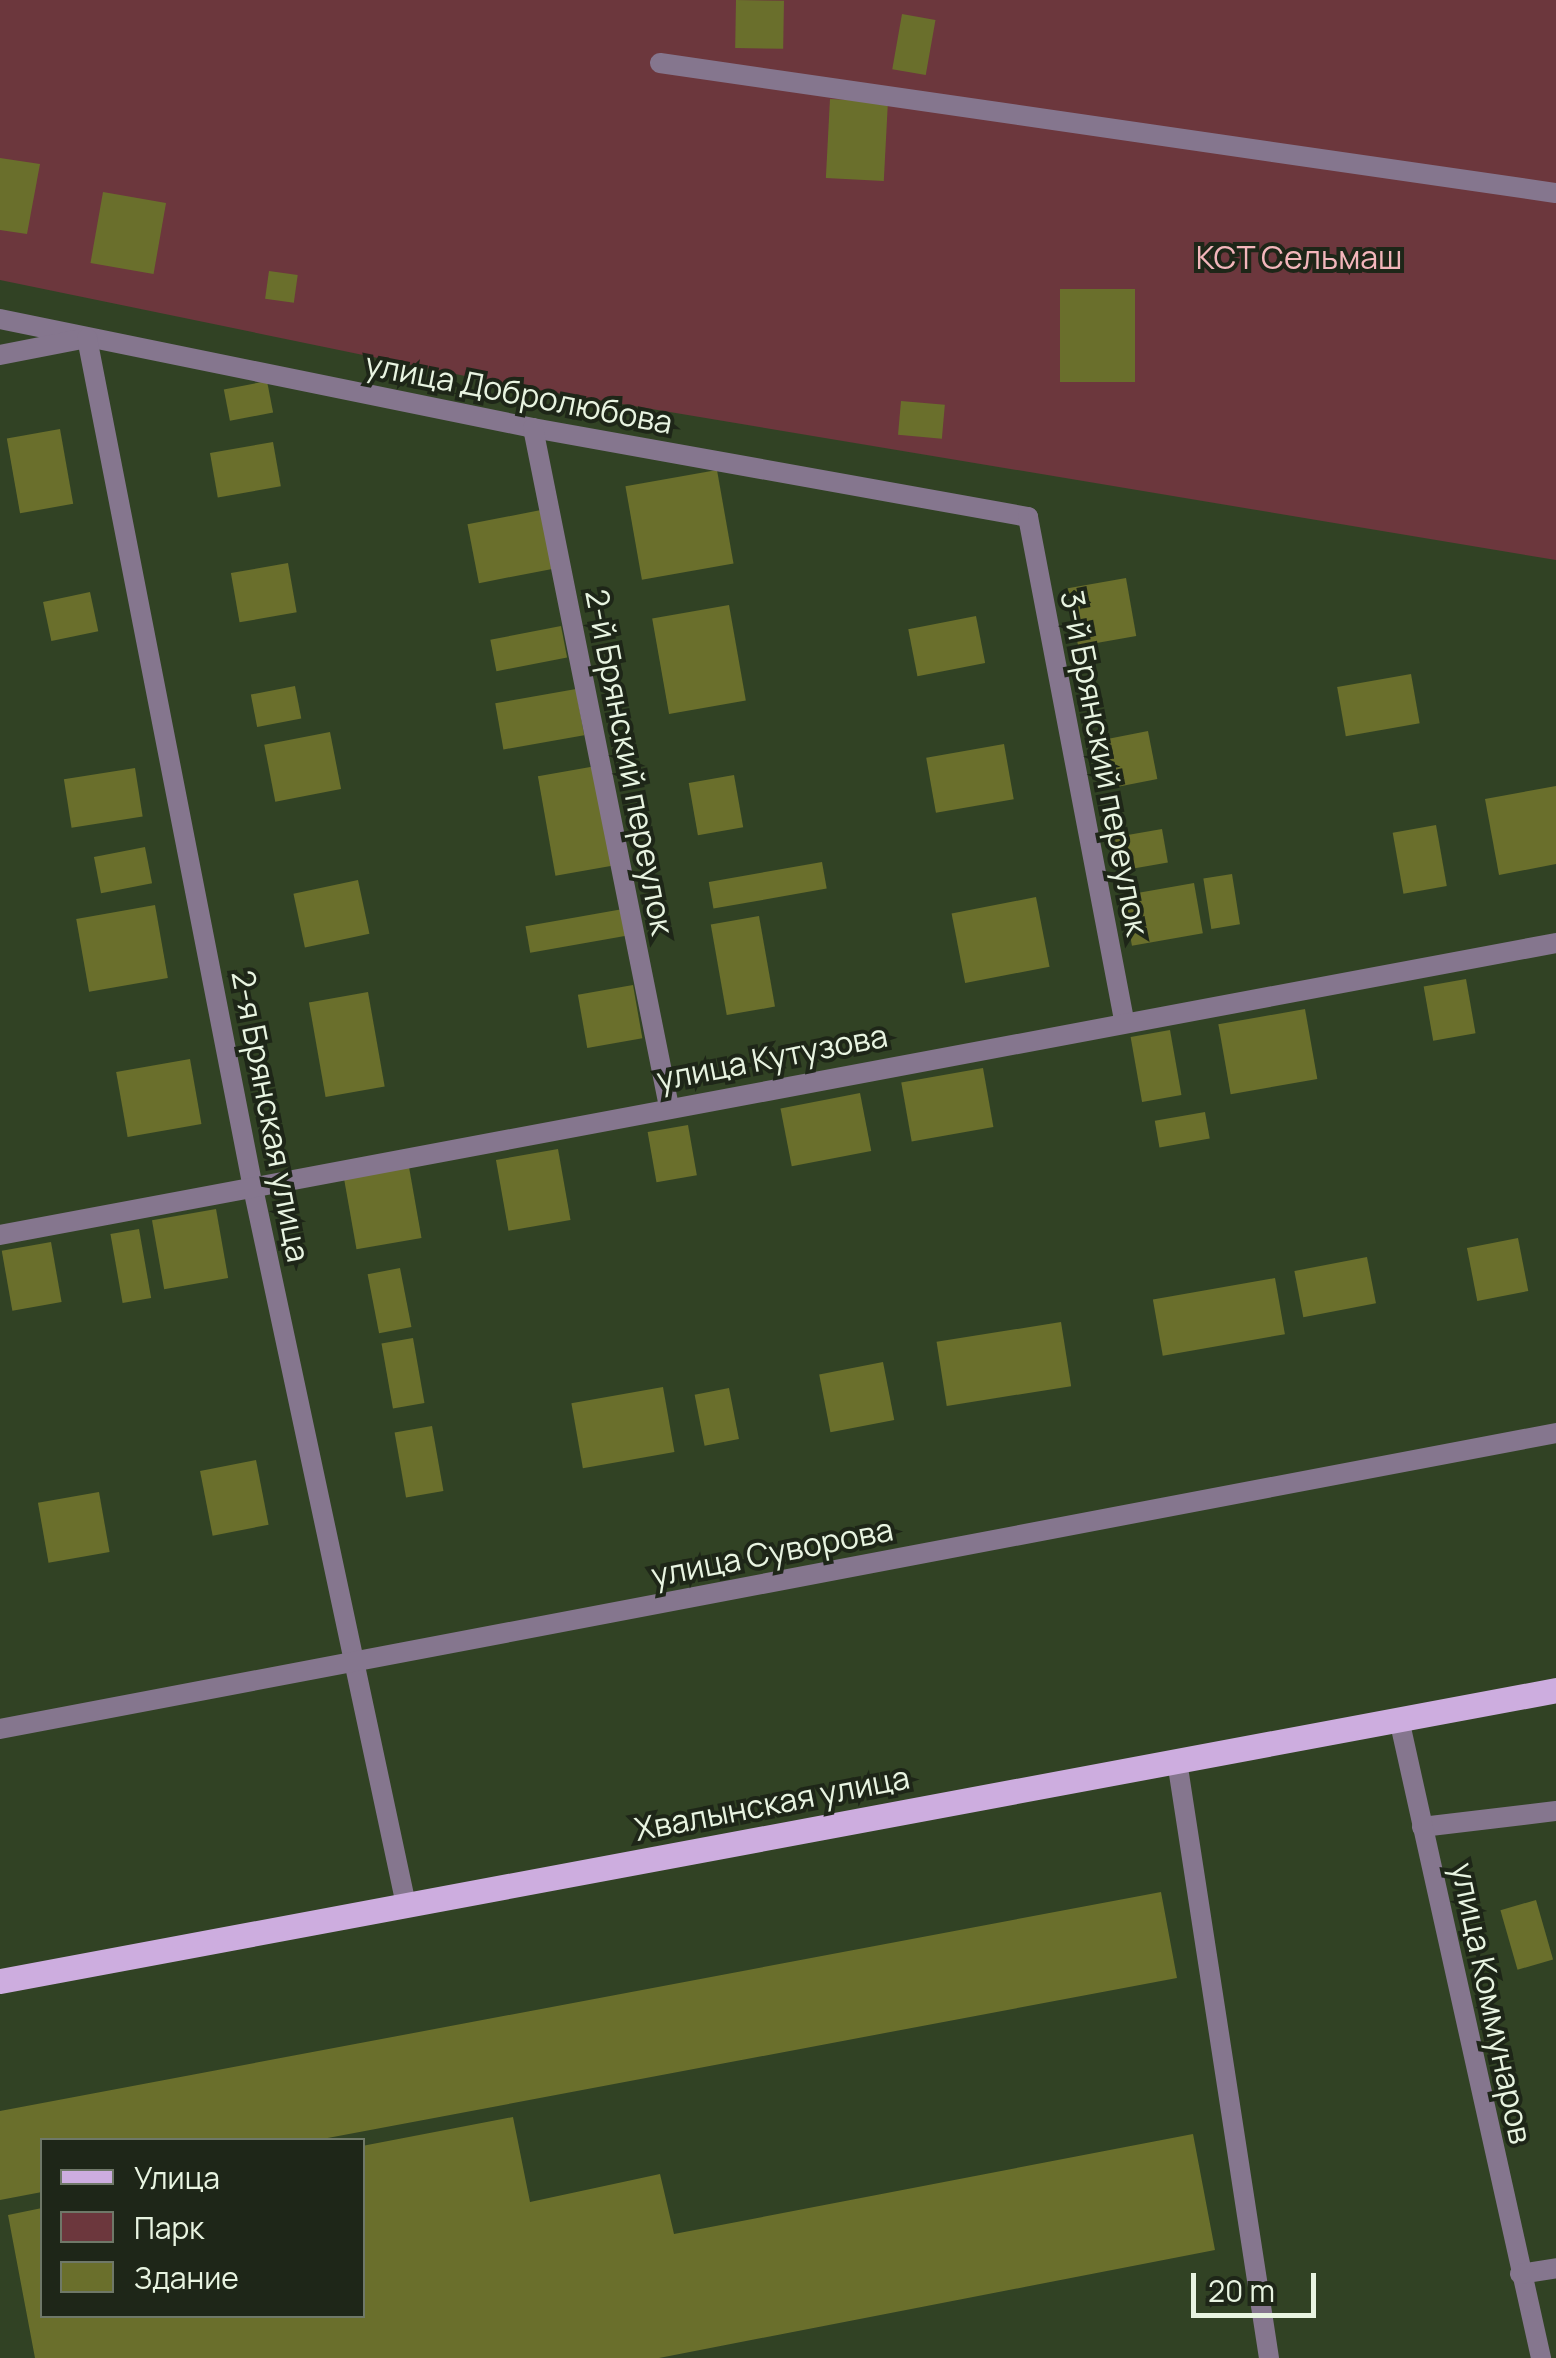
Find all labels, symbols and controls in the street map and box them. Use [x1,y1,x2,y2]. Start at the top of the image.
park label: КСТ Сельмаш [1195,238,1403,276]
street label: улица Добролюбова [362,344,676,442]
street label: 2-й Брянский переулок [578,586,682,938]
street label: 3-й Брянский переулок [1053,587,1157,939]
street label: 2-я Брянская улица [224,967,318,1265]
street label: улица Кутузова [653,1016,891,1098]
street label: улица Суворова [648,1510,896,1594]
street label: Хвалынская улица [631,1758,913,1848]
street label: улица Коммунаров [1443,1859,1541,2147]
legend [40,2138,365,2318]
text: Улица [134,2157,220,2198]
text: Парк [134,2207,204,2248]
scale bar [1196,2253,1321,2315]
text: Здание [134,2257,239,2298]
text: 20 m [1208,2270,1275,2311]

